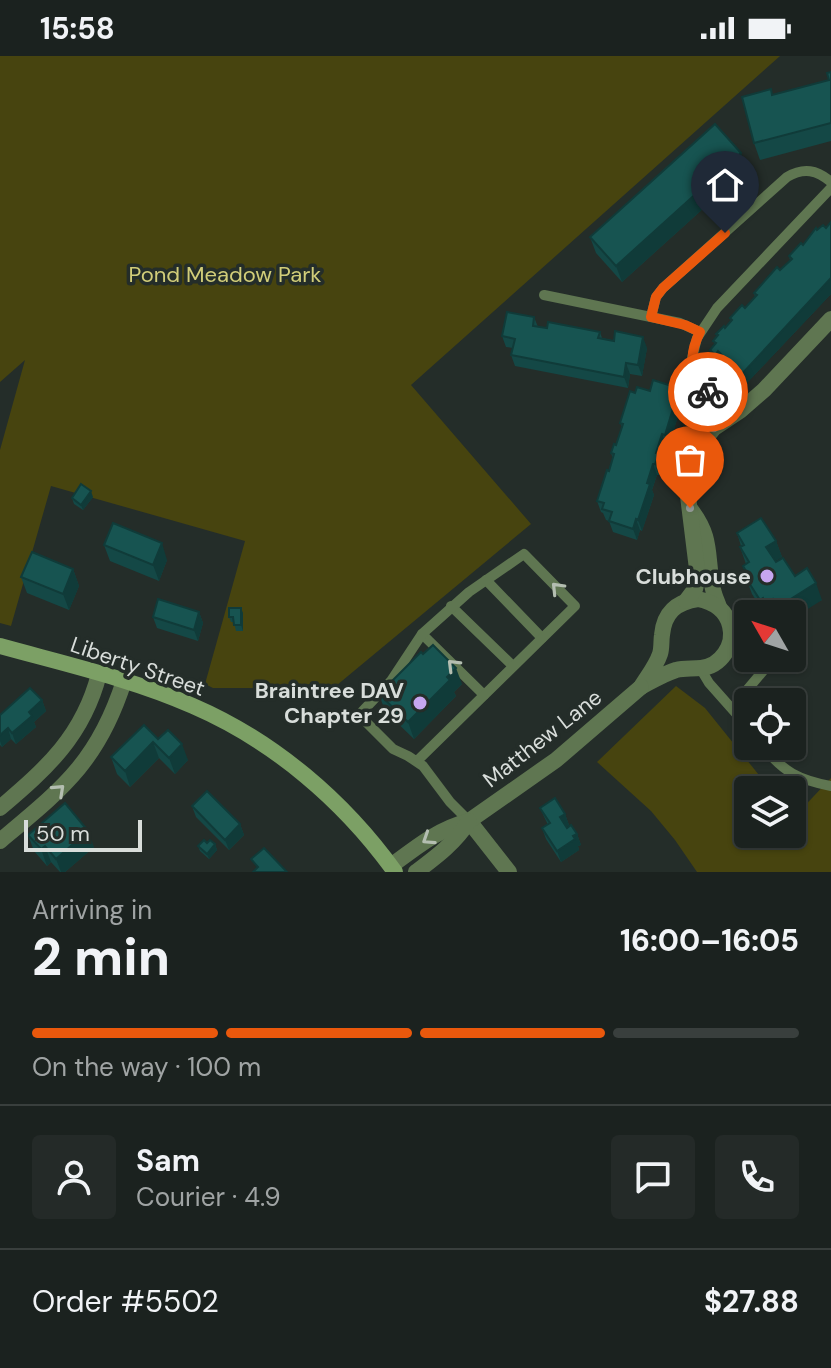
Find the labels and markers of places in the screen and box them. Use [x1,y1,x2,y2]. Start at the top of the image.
pin [691,151,759,233]
pin [656,426,724,508]
place label: Clubhouse [635,562,751,591]
marker: Clubhouse [758,567,776,585]
place label: Braintree DAV Chapter 29 [255,676,404,730]
marker: Braintree DAV Chapter 29 [411,694,429,712]

